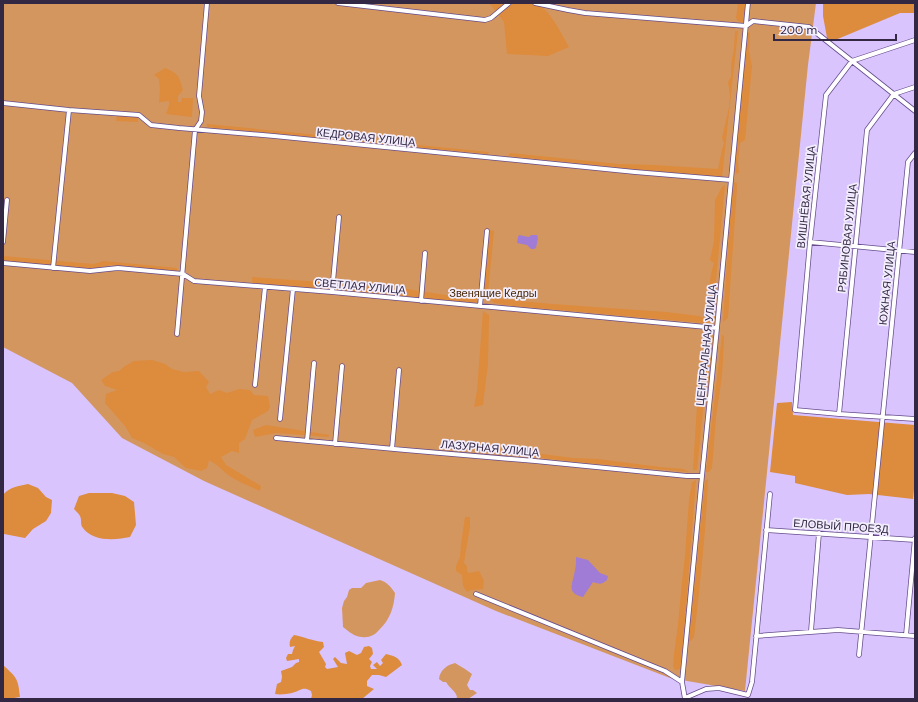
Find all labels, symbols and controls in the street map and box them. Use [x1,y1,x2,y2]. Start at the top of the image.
scale bar [774,16,896,42]
text: 200 m [780,22,817,38]
street label: КЕДРОВАЯ УЛИЦА [316,125,417,149]
street label: ВИШНЁВАЯ УЛИЦА [794,144,818,249]
street label: РЯБИНОВАЯ УЛИЦА [834,182,860,293]
street label: ЮЖНАЯ УЛИЦА [876,240,898,326]
street label: СВЕТЛАЯ УЛИЦА [314,275,407,297]
street label: ЦЕНТРАЛЬНАЯ УЛИЦА [693,283,719,406]
park label: Звенящие Кедры [449,286,537,300]
street label: ЛАЗУРНАЯ УЛИЦА [440,437,540,459]
street label: ЕЛОВЫЙ ПРОЕЗД [793,516,890,536]

